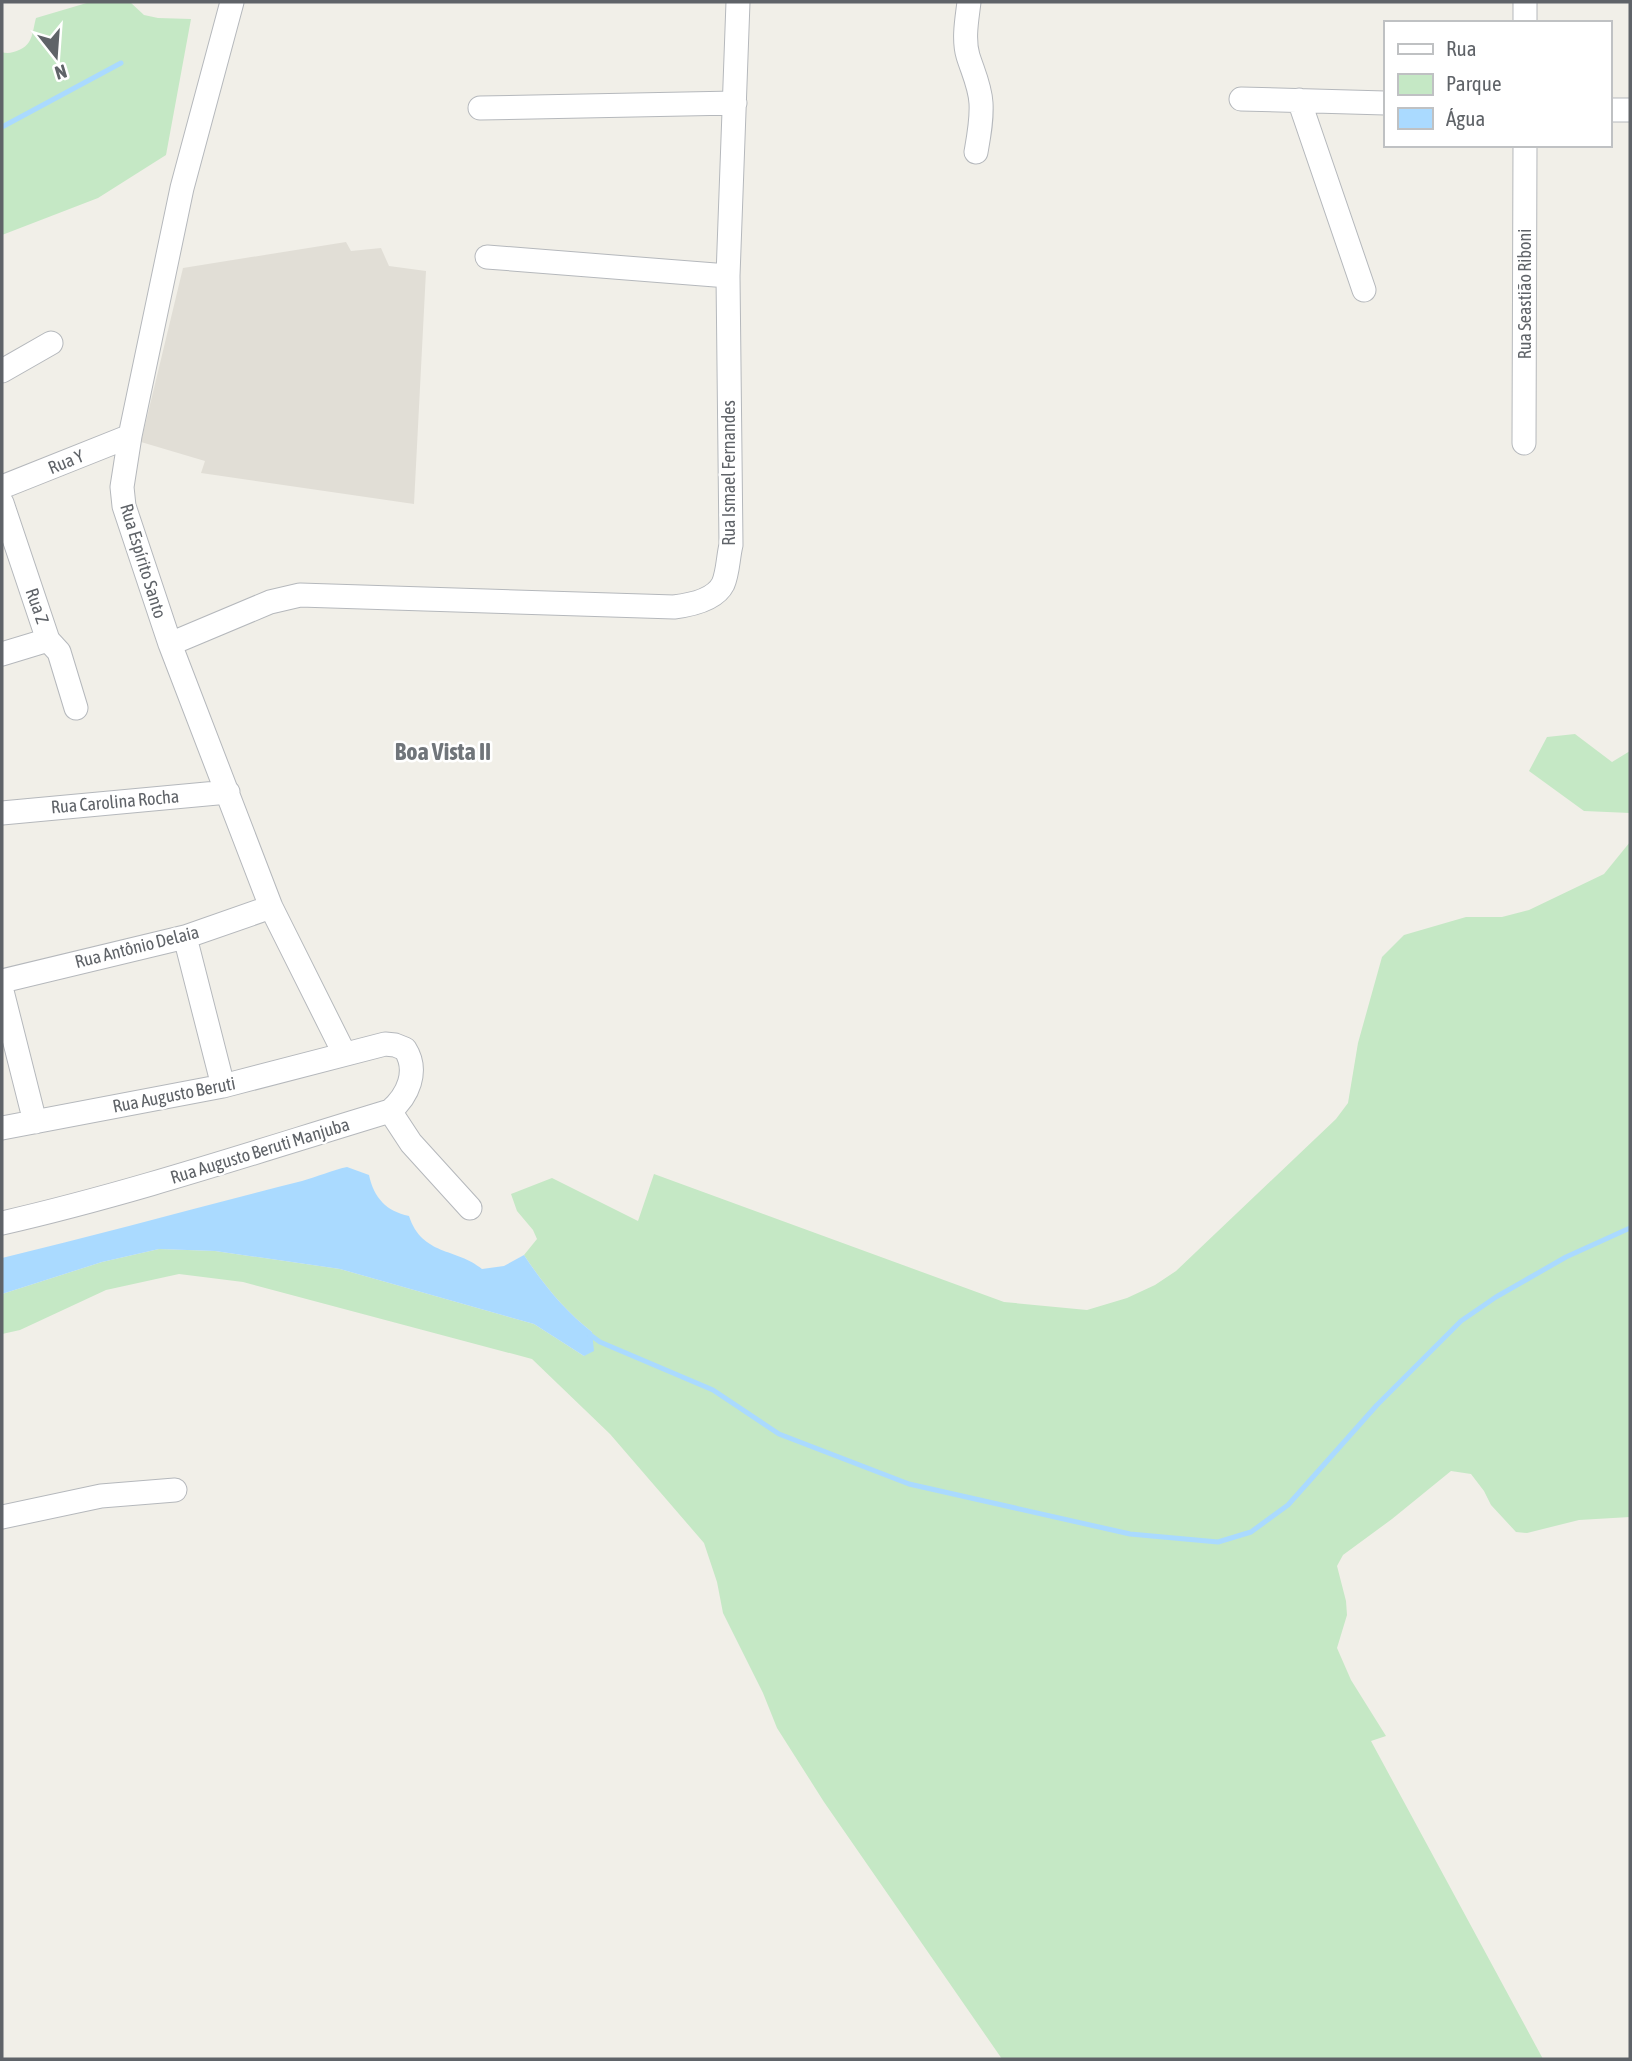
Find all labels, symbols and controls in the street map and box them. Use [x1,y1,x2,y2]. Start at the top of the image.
north arrow [21,21,91,91]
legend [1384,21,1611,147]
text: Rua [1446,36,1476,60]
text: N [52,60,70,84]
text: Parque [1446,71,1501,95]
text: Água [1446,106,1485,130]
street label: Rua Seastião Riboni [1514,229,1535,359]
street label: Rua Ismael Fernandes [718,400,739,546]
street label: Rua Y [45,445,87,478]
street label: Rua Espírito Santo [116,501,171,621]
street label: Rua Z [22,585,53,627]
district label: Boa Vista II [395,738,491,765]
street label: Rua Carolina Rocha [50,785,180,818]
street label: Rua Antônio Delaia [73,921,201,972]
street label: Rua Augusto Beruti [111,1072,237,1117]
street label: Rua Augusto Beruti Manjuba [168,1113,352,1188]

